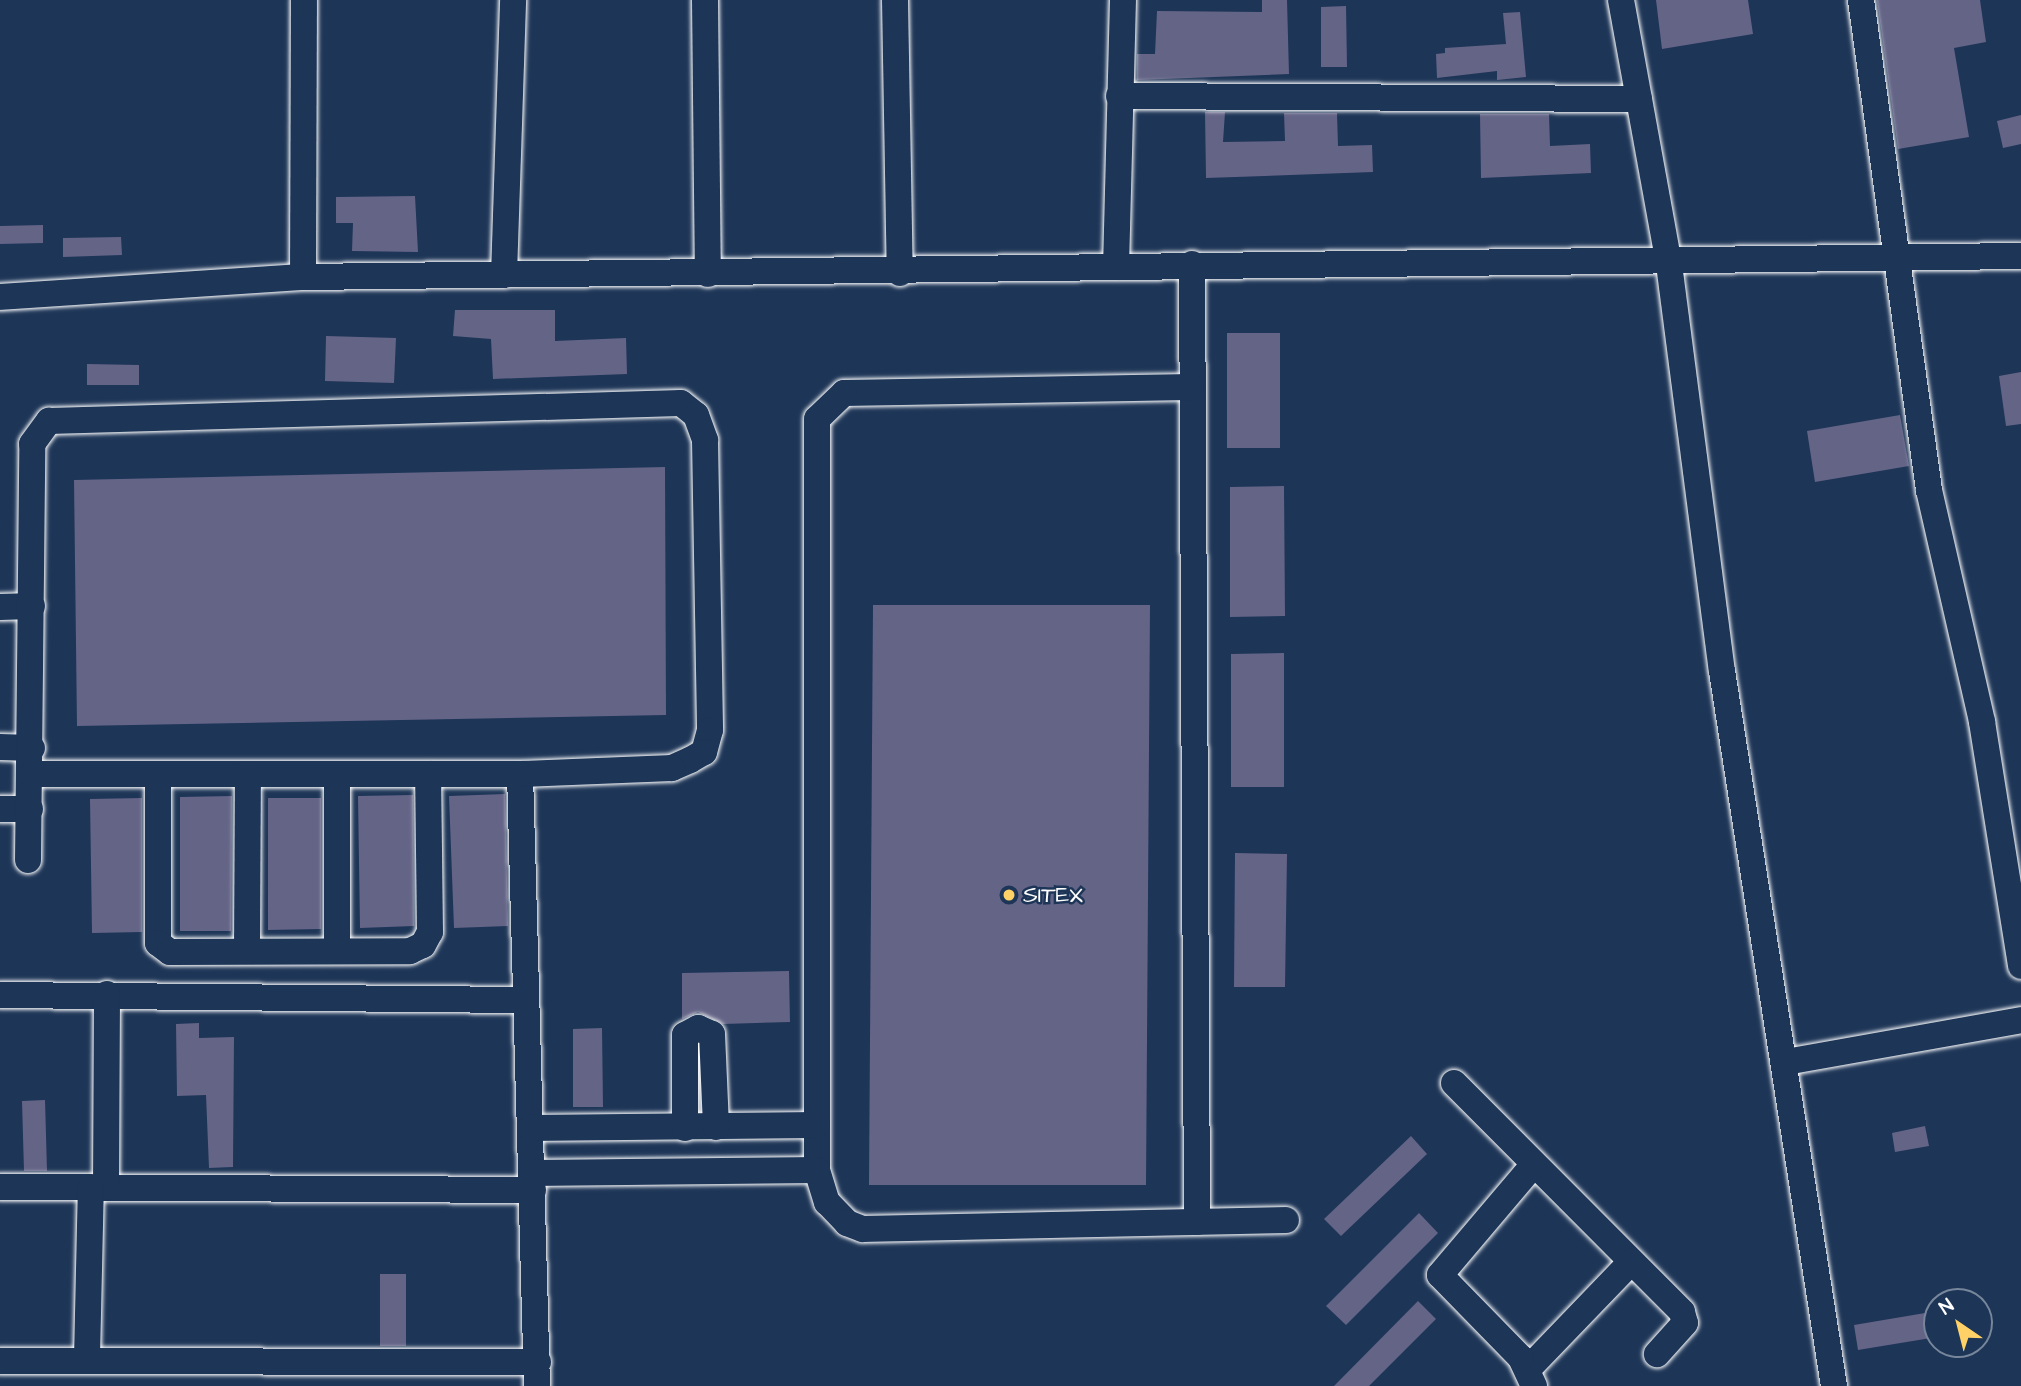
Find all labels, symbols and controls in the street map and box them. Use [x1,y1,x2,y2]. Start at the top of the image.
place label: SITEX [1023,881,1083,909]
marker: SITEX [1001,887,1017,903]
north arrow [1923,1288,1993,1358]
text: N [1934,1293,1959,1322]

